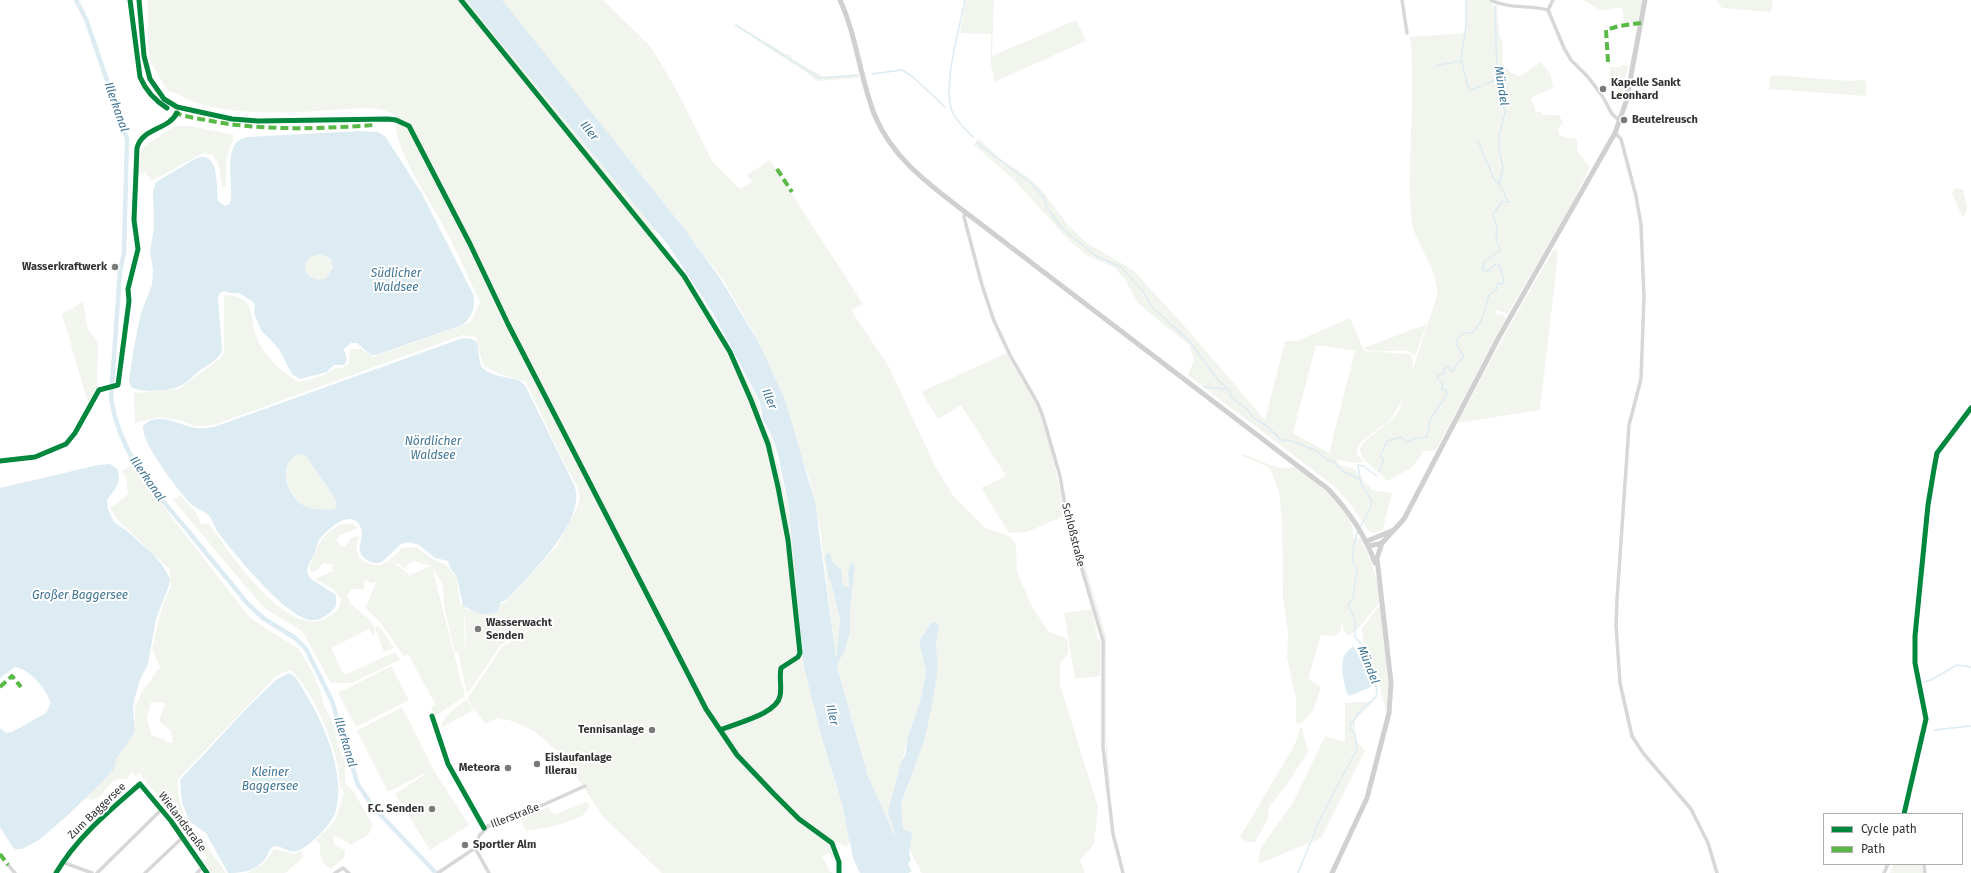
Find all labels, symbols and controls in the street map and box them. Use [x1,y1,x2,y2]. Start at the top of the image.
water label: Mündel [1491,65,1511,107]
place label: Kapelle Sankt Leonhard [1611,76,1681,102]
water label: Illerkanal [101,80,131,134]
marker: Kapelle Sankt Leonhard [1598,84,1608,94]
place label: Beutelreusch [1632,113,1698,127]
marker: Beutelreusch [1619,115,1629,125]
water label: Iller [577,118,601,144]
place label: Wasserkraftwerk [22,260,107,274]
marker: Wasserkraftwerk [110,262,120,272]
water label: Südlicher Waldsee [371,267,421,295]
water label: Iller [758,387,780,411]
water label: Nördlicher Waldsee [405,435,461,463]
water label: Illerkanal [126,454,168,504]
street label: Schloßstraße [1059,502,1087,568]
water label: Großer Baggersee [32,589,128,603]
place label: Wasserwacht Senden [486,616,552,642]
marker: Wasserwacht Senden [473,624,483,634]
water label: Mündel [1354,644,1382,686]
water label: Iller [823,703,841,727]
water label: Illerkanal [331,715,359,769]
place label: Tennisanlage [578,723,644,737]
marker: Tennisanlage [647,725,657,735]
place label: Eislaufanlage Illerau [545,751,612,777]
marker: Eislaufanlage Illerau [532,759,542,769]
place label: Meteora [459,761,500,775]
marker: Meteora [503,763,513,773]
water label: Kleiner Baggersee [242,766,298,794]
street label: Zum Baggersee [65,780,129,842]
street label: Wielandstraße [155,789,209,855]
street label: Illerstraße [489,801,541,831]
place label: F.C. Senden [368,802,424,816]
marker: F.C. Senden [427,804,437,814]
legend [1823,813,1963,865]
text: Cycle path [1861,822,1917,836]
place label: Sportler Alm [473,838,536,852]
marker: Sportler Alm [460,840,470,850]
text: Path [1861,842,1885,856]

